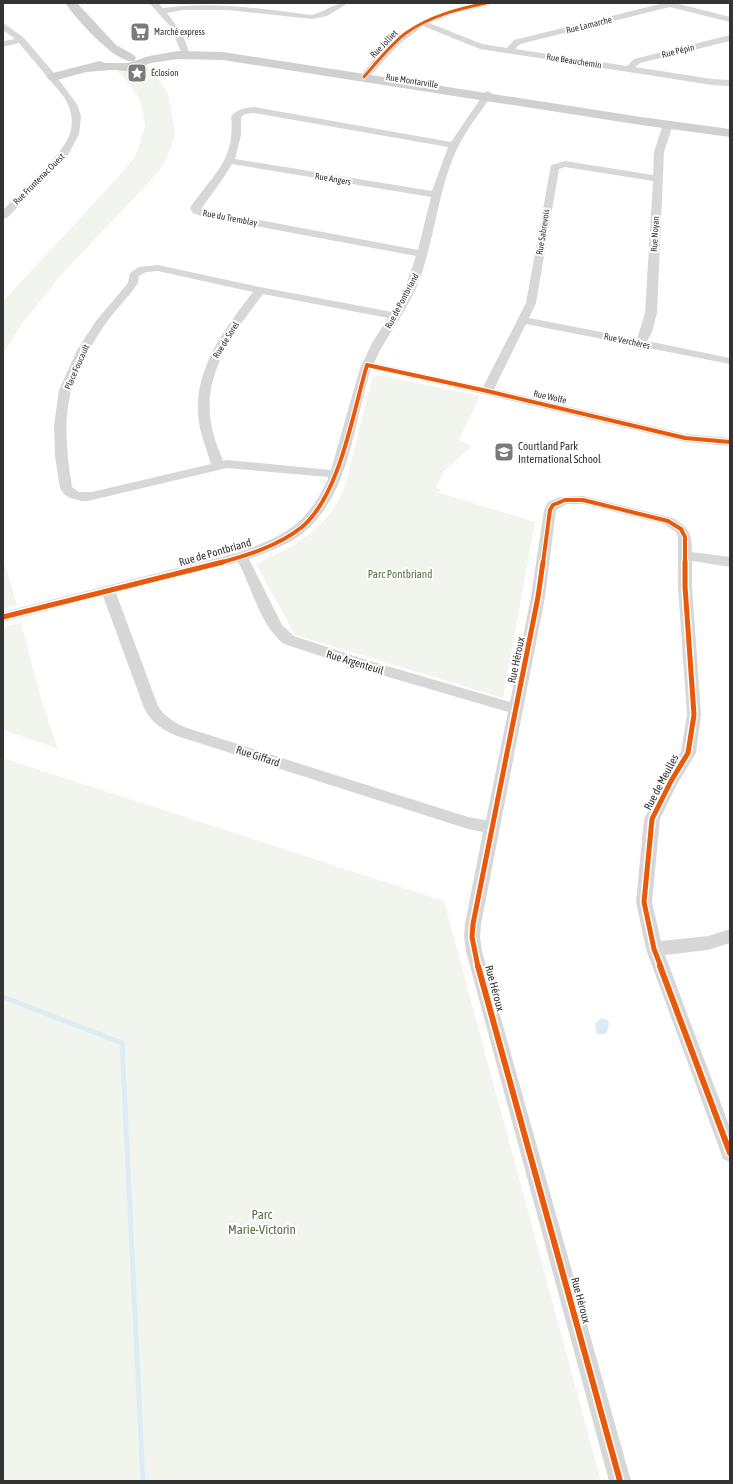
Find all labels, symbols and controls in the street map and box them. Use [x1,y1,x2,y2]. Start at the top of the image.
street label: Rue Lamarche [565,14,613,36]
supermarket icon: Marché express [129,21,151,43]
place label: Marché express [154,27,205,37]
street label: Rue Jolliet [368,28,400,60]
street label: Rue Pépin [661,42,695,60]
street label: Rue Beauchemin [546,52,602,70]
place icon: Éclosion [126,62,148,84]
place label: Éclosion [151,68,179,78]
street label: Rue Montarville [385,72,439,90]
street label: Rue Frontenac Ouest [11,151,67,207]
street label: Rue Angers [314,171,352,187]
street label: Rue du Tremblay [202,208,258,228]
street label: Rue Sabrevois [534,208,552,256]
street label: Rue Noyan [649,216,661,252]
street label: Rue de Pontbriand [383,272,421,330]
street label: Rue de Sorel [211,319,241,360]
street label: Rue Verchères [603,331,651,351]
street label: Place Foucault [63,342,92,391]
street label: Rue Wolfe [533,388,567,406]
place label: Courtland Park International School [518,440,601,465]
school or university icon: Courtland Park International School [493,441,515,463]
street label: Rue de Pontbriand [177,536,253,568]
park label: Parc Pontbriand [368,568,432,580]
street label: Rue Héroux [505,635,527,684]
street label: Rue Argenteuil [325,648,385,676]
street label: Rue Giffard [235,743,281,769]
street label: Rue de Meulles [641,752,681,812]
street label: Rue Héroux [483,964,507,1013]
park label: Parc Marie-Victorin [228,1207,296,1237]
street label: Rue Héroux [569,1276,593,1325]

